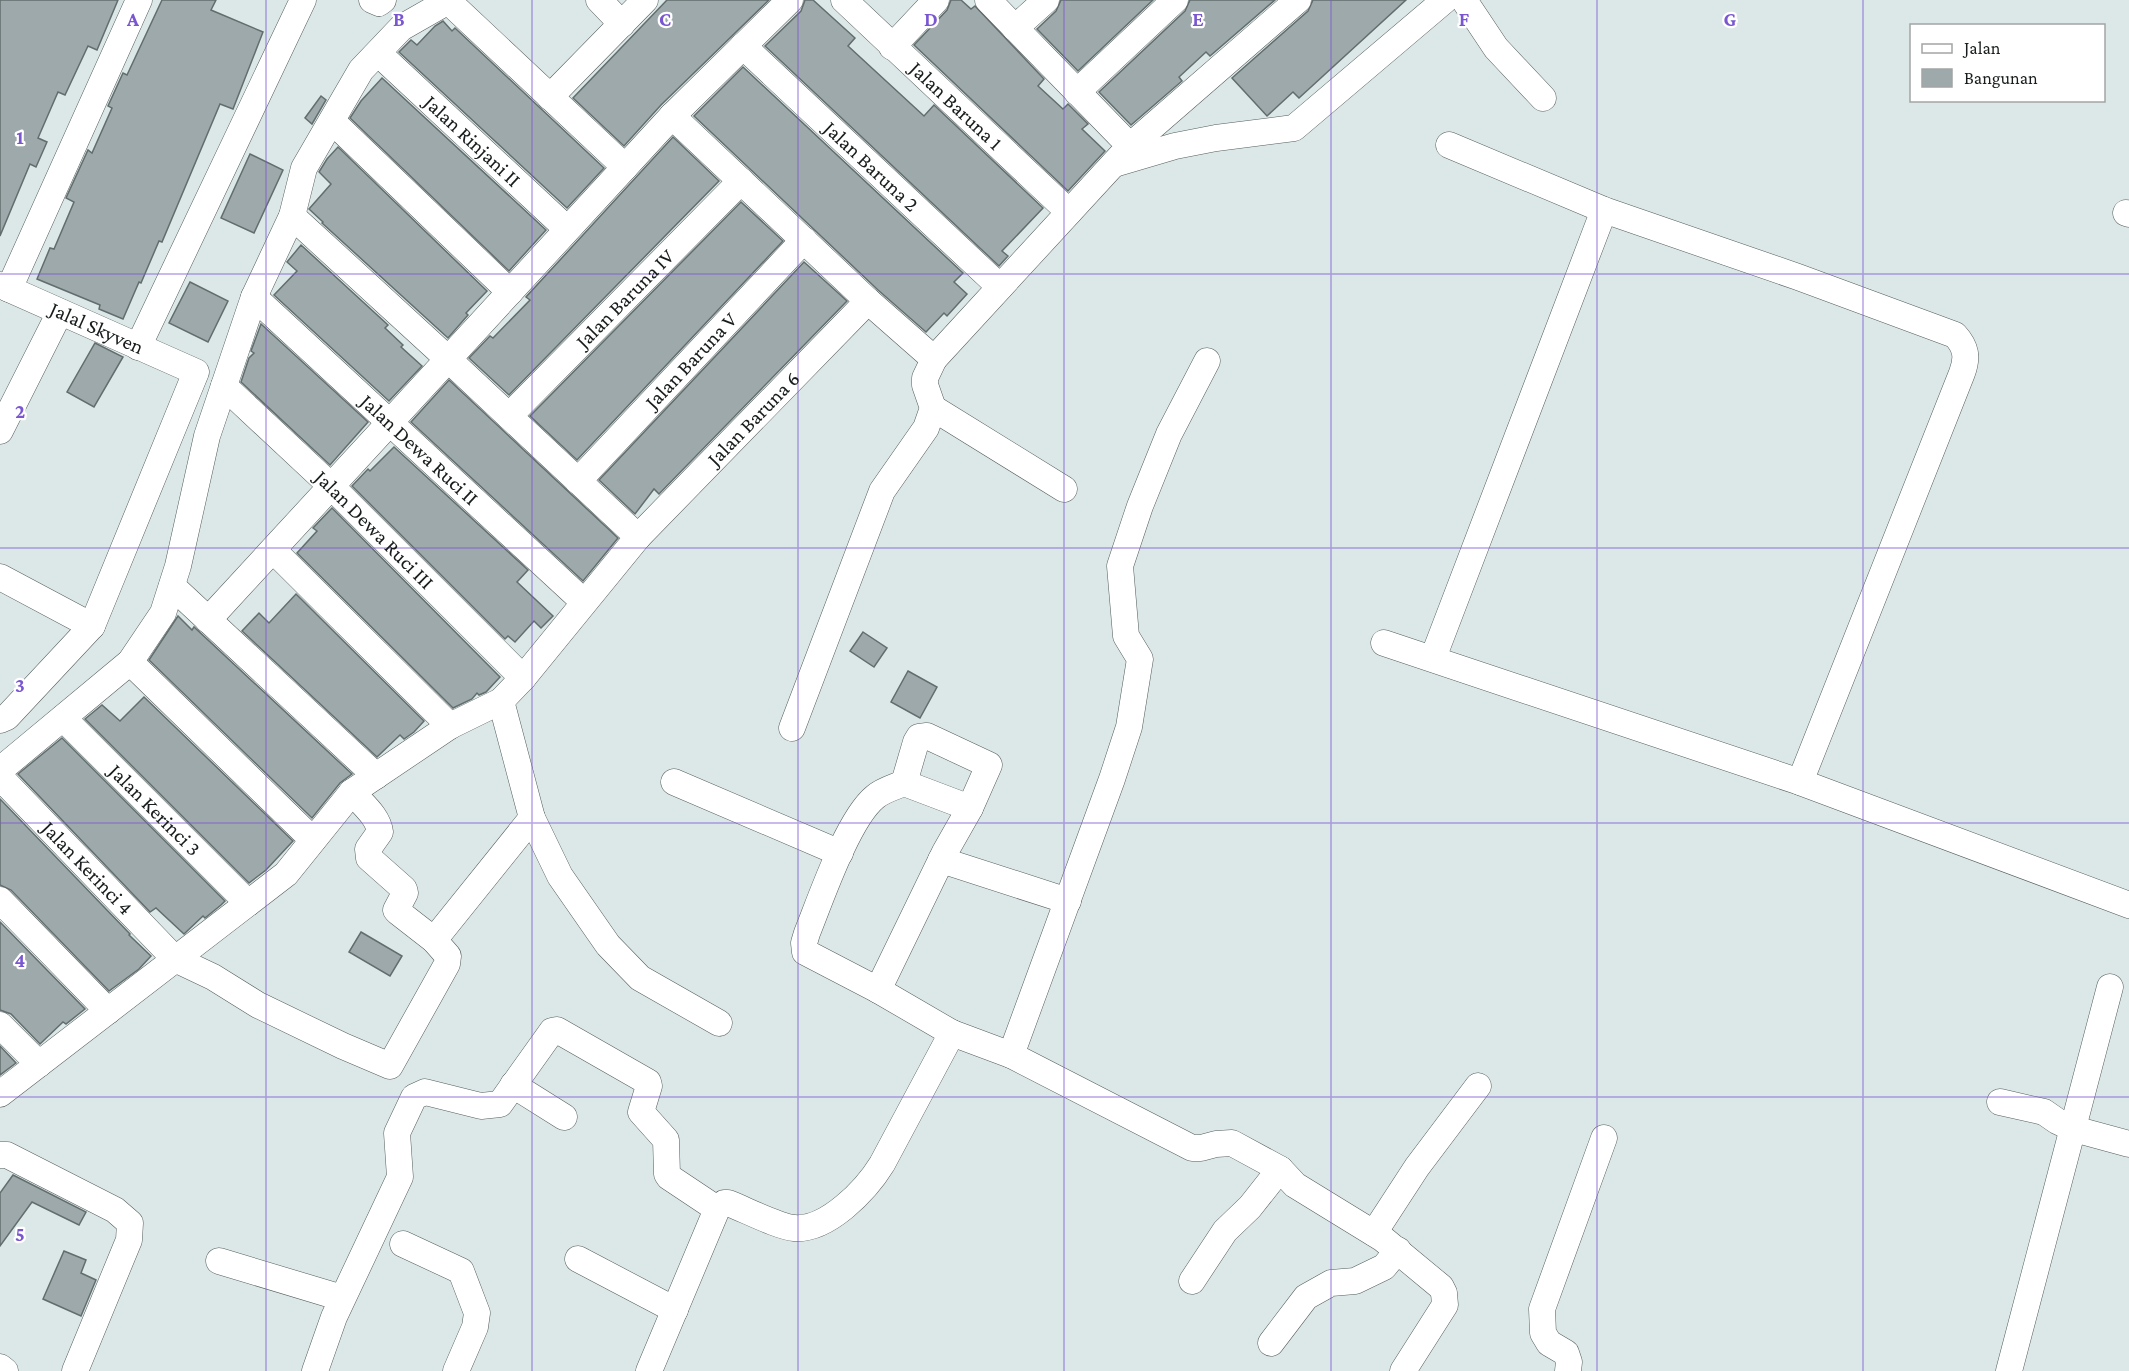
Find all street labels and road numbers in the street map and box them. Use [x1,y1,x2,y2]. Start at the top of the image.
street label: Jalan Baruna 1 [903,55,1007,155]
street label: Jalan Rinjani II [418,89,526,192]
street label: Jalan Baruna 2 [817,115,924,217]
street label: Jalan Baruna IV [569,244,679,355]
street label: Jalal Skyven [44,296,148,359]
street label: Jalan Baruna V [639,307,742,415]
street label: Jalan Baruna 6 [701,367,804,472]
street label: Jalan Dewa Ruci II [354,388,483,510]
street label: Jalan Dewa Ruci III [308,464,439,594]
street label: Jalan Kerinci 3 [103,758,206,861]
street label: Jalan Kerinci 4 [35,815,138,920]

